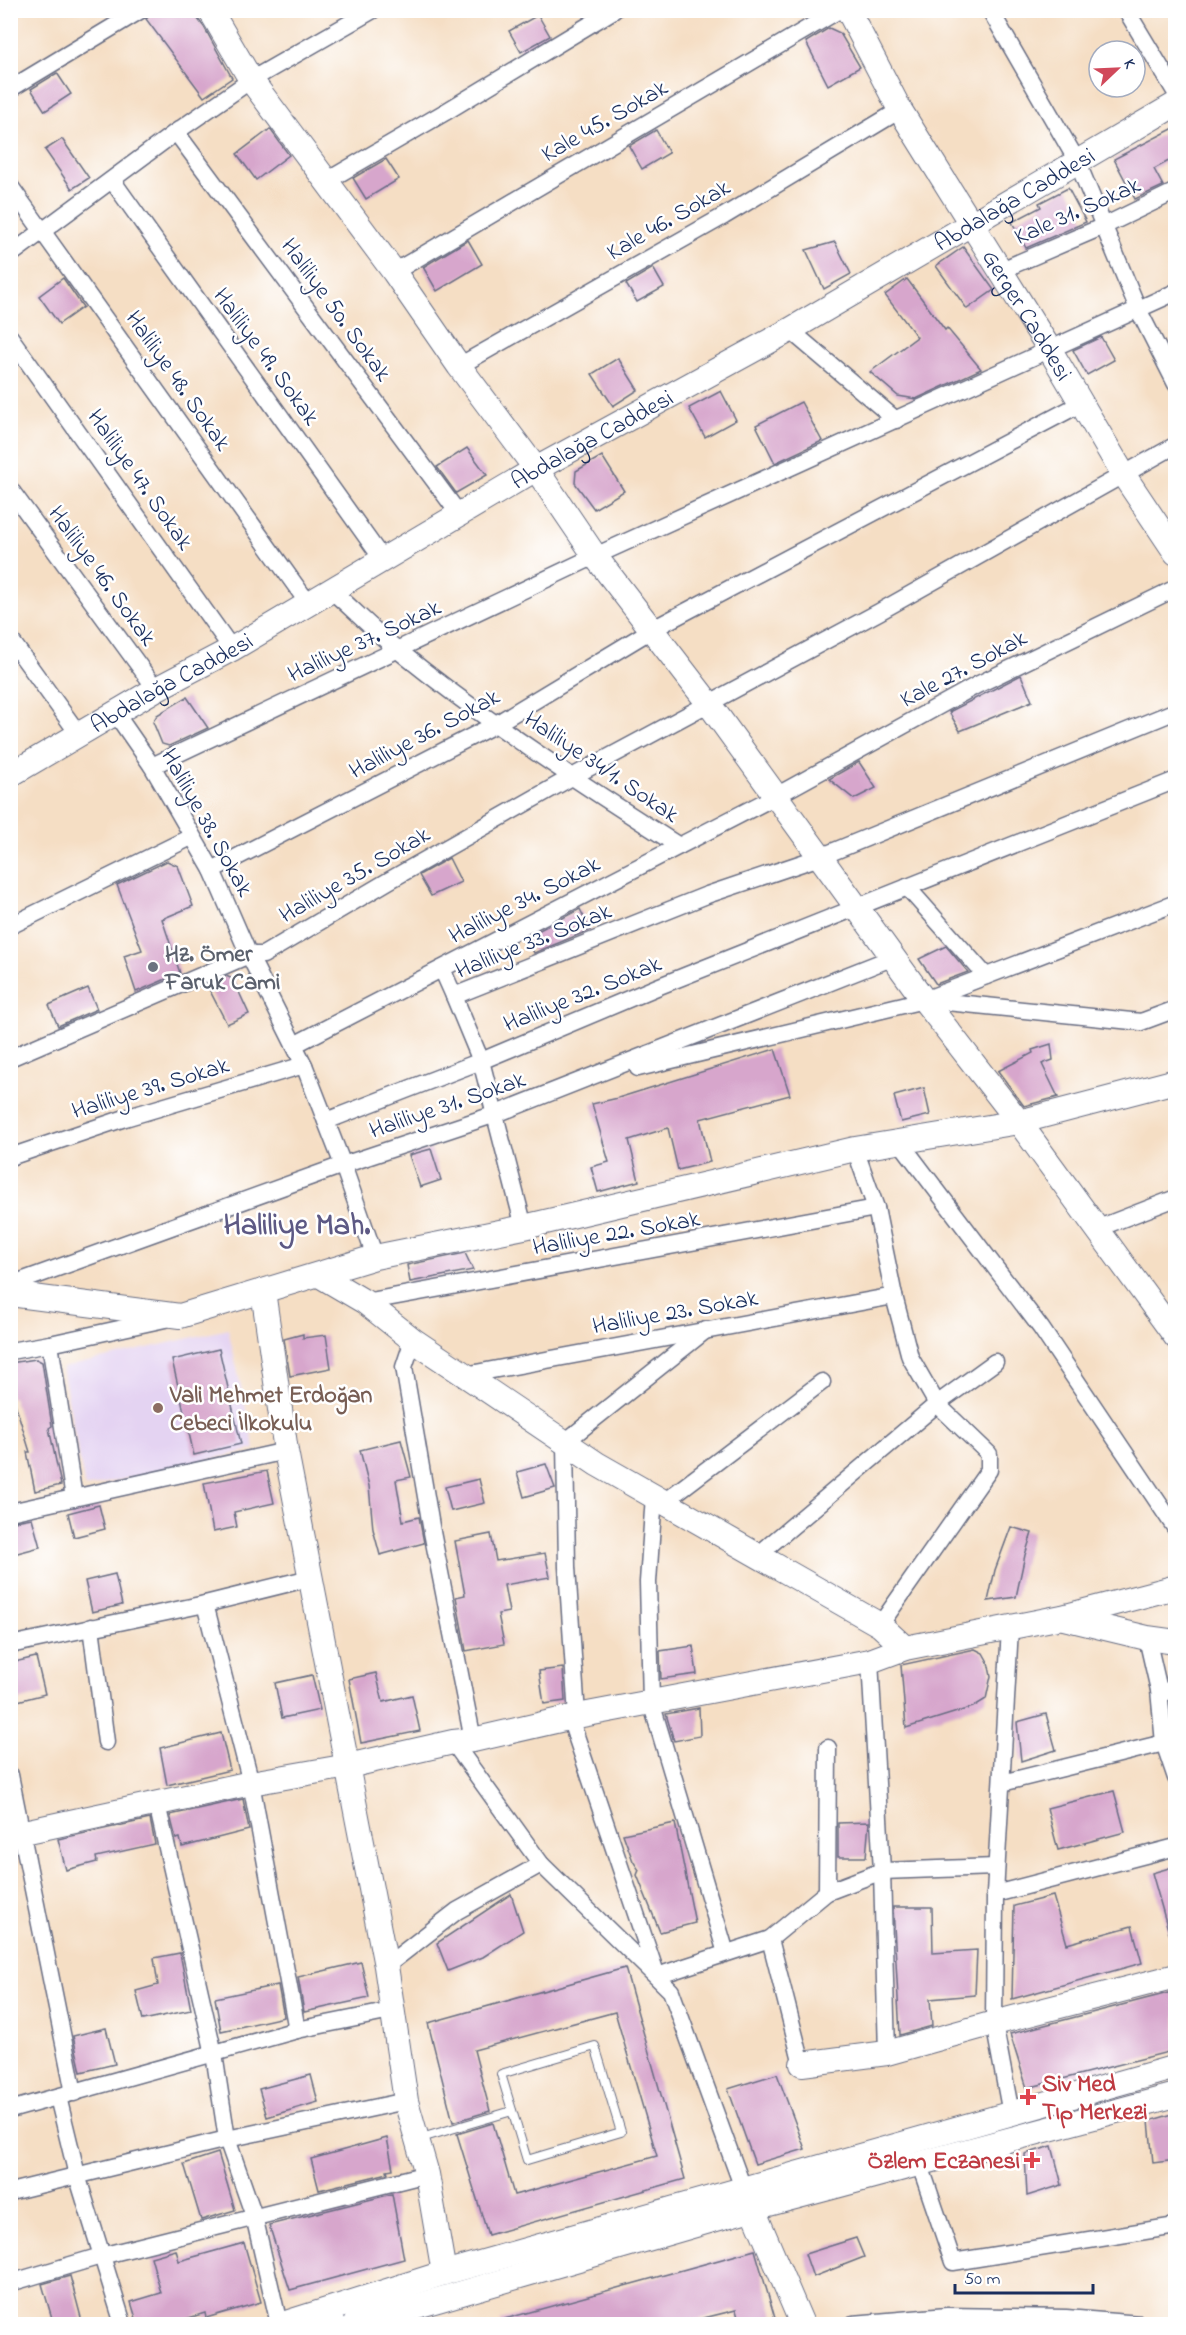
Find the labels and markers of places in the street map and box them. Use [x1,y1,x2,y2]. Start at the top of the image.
place label: Hz. Ömer Faruk Cami [164,938,280,1001]
marker: Hz. Ömer Faruk Cami [146,960,160,974]
place label: Vali Mehmet Erdoğan Cebeci İlkokulu [169,1379,372,1442]
marker: Vali Mehmet Erdoğan Cebeci İlkokulu [151,1401,165,1415]
place label: Siv Med Tıp Merkezi [1042,2068,1148,2131]
marker: Siv Med Tıp Merkezi [1019,2088,1037,2106]
place label: Özlem Eczanesi [867,2145,1020,2180]
marker: Özlem Eczanesi [1025,2153,1039,2167]

